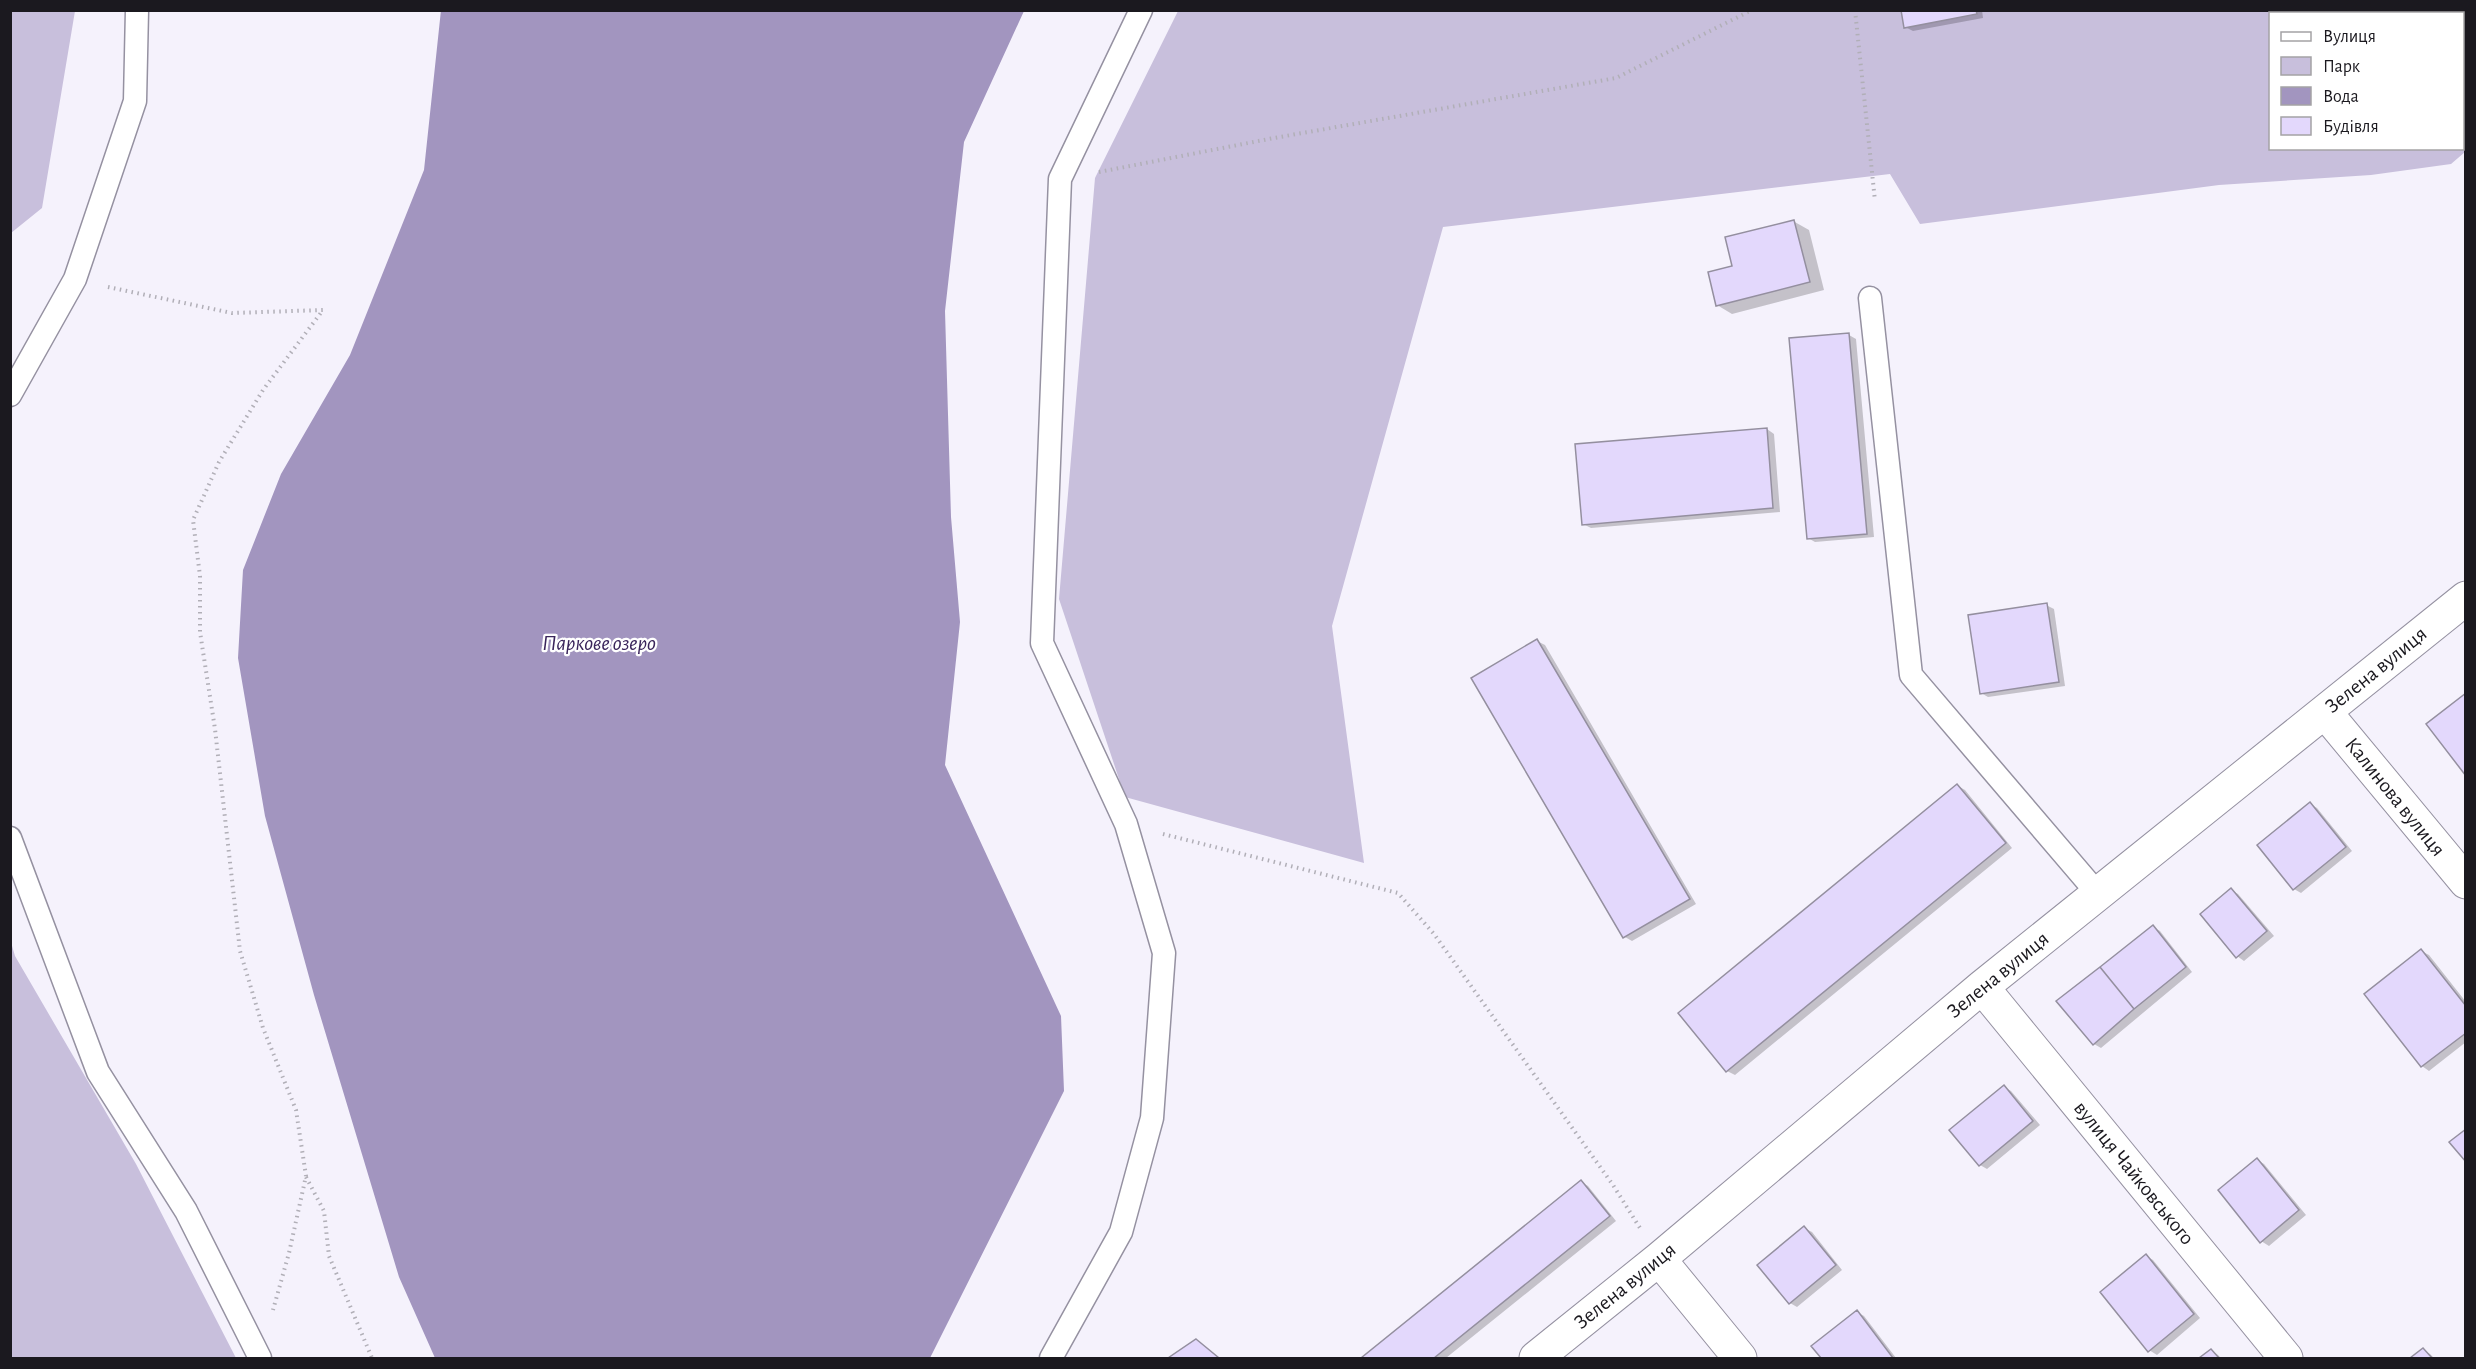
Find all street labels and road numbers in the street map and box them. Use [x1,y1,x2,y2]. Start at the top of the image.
street label: Зелена вулиця [2321,623,2431,717]
street label: Калинова вулиця [2341,734,2449,860]
street label: Зелена вулиця [1943,928,2053,1022]
street label: вулиця Чайковського [2070,1097,2198,1249]
street label: Зелена вулиця [1570,1239,1680,1333]

